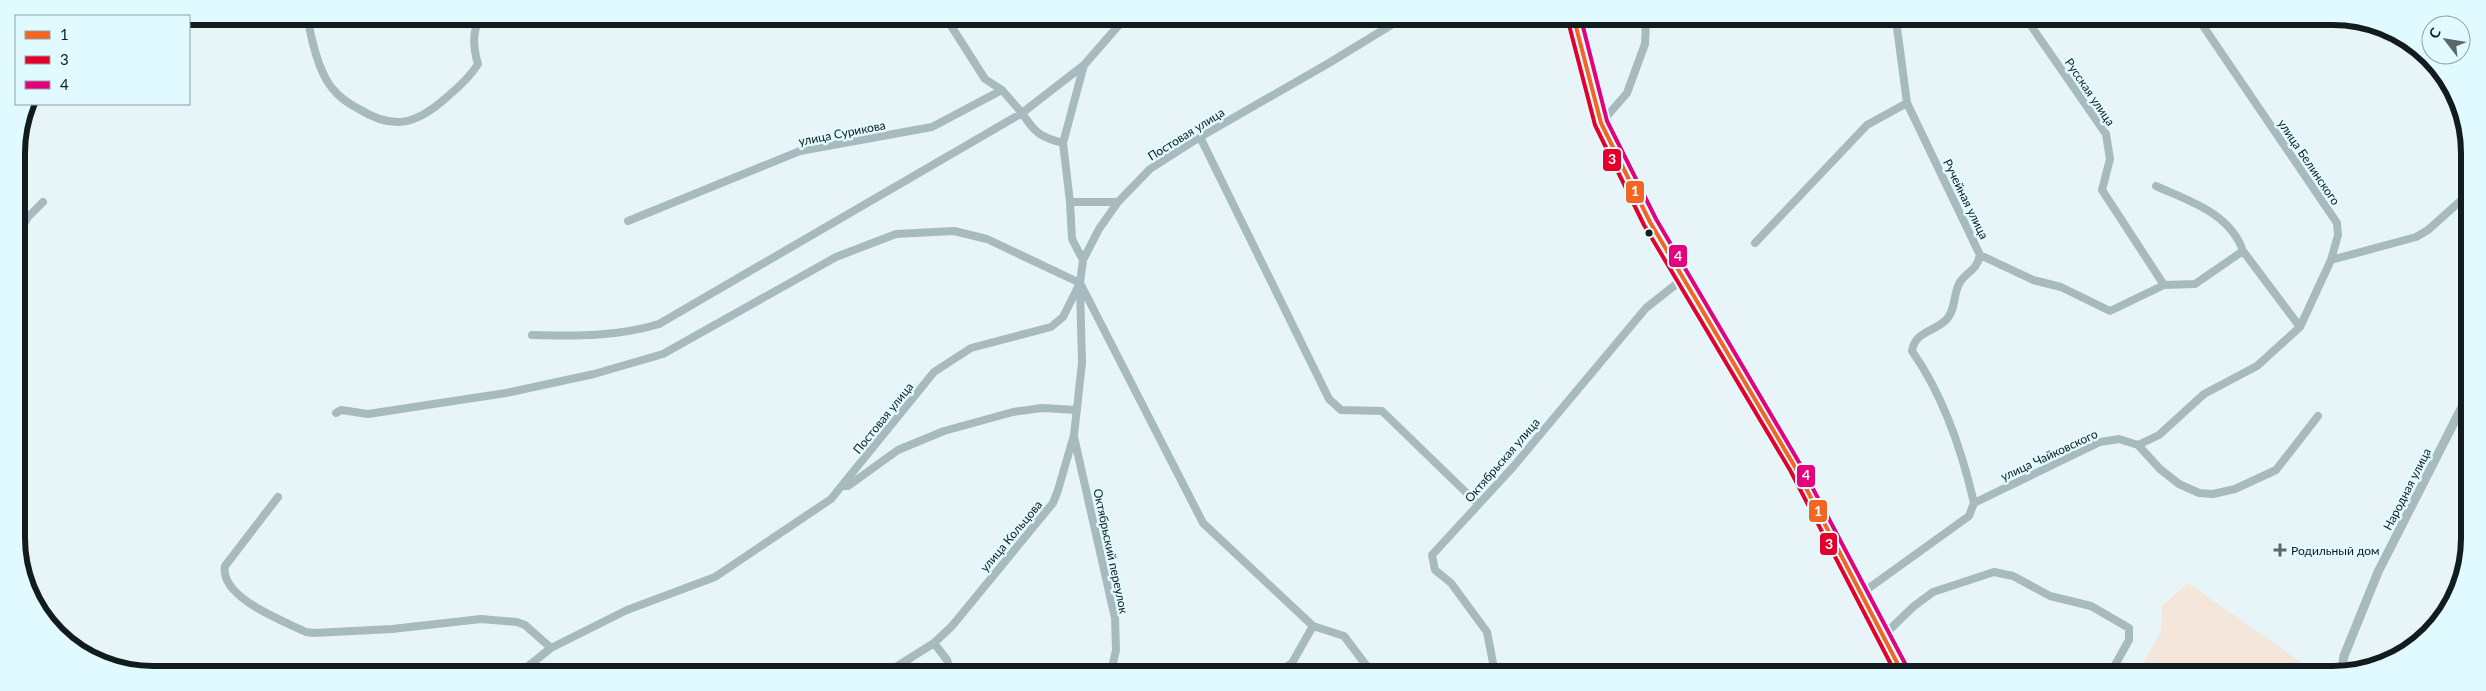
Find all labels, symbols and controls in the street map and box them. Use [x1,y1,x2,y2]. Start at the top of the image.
legend [15,15,190,105]
north arrow [2421,15,2471,65]
text: С [2425,24,2444,41]
text: 1 [60,25,69,43]
text: 3 [60,50,69,68]
street label: Русская улица [2062,55,2118,129]
text: 4 [60,75,69,93]
street label: Постовая улица [1145,104,1227,164]
street label: улица Белинского [2275,116,2343,208]
street label: улица Сурикова [797,117,887,149]
line badge: 3 [1602,148,1622,172]
text: 3 [1608,150,1616,167]
street label: Ручейная улица [1940,156,1992,242]
line badge: 1 [1625,180,1645,204]
text: 1 [1631,182,1639,199]
unlabelled marker [1644,228,1654,238]
line badge: 4 [1668,244,1688,268]
text: 4 [1674,247,1682,264]
street label: Постовая улица [850,379,916,457]
street label: Октябрьская улица [1461,415,1543,505]
street label: улица Чайковского [1998,426,2100,484]
street label: Народная улица [2380,445,2434,533]
line badge: 4 [1796,464,1816,488]
text: 4 [1802,466,1810,483]
street label: Октябрьский переулок [1090,487,1132,616]
street label: улица Кольцова [977,497,1045,575]
line badge: 1 [1808,499,1828,523]
text: 1 [1814,502,1822,519]
line badge: 3 [1819,532,1838,556]
text: 3 [1825,535,1833,552]
marker: Родильный дом [2273,543,2287,557]
place label: Родильный дом [2291,543,2380,558]

